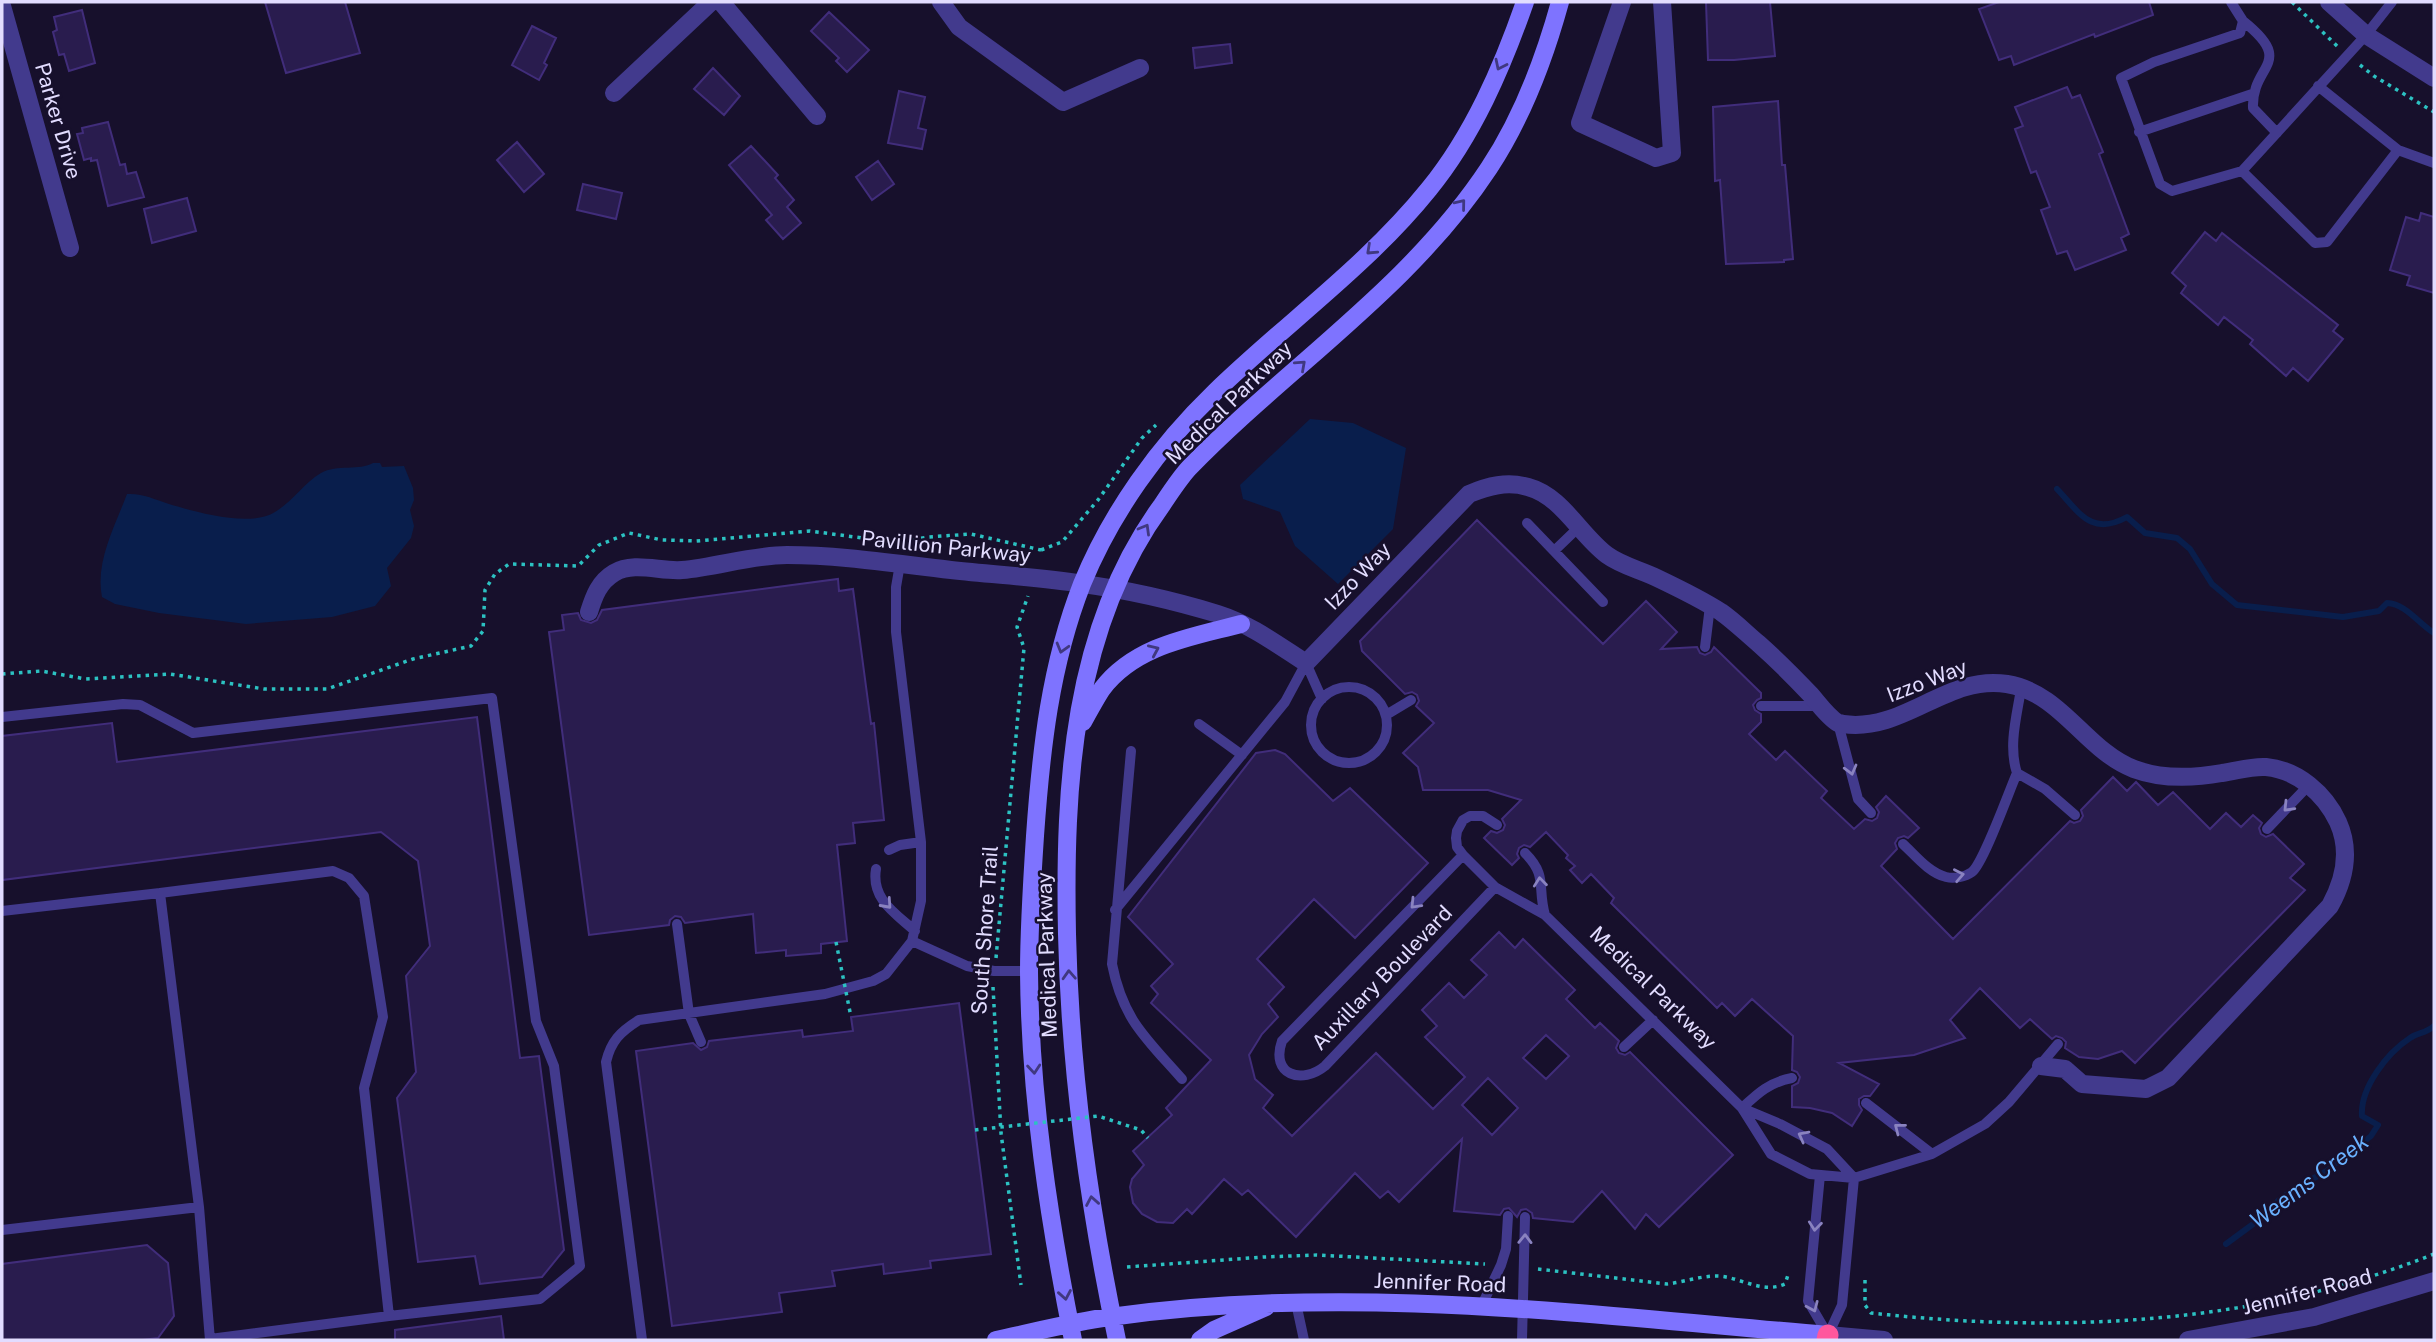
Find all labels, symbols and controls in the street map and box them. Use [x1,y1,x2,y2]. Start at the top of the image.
one-way arrow [1495,58,1509,70]
street label: Parker Drive [30,60,87,182]
one-way arrow [1453,200,1466,212]
one-way arrow [1366,242,1379,255]
street label: Medical Parkway [1160,336,1297,469]
one-way arrow [1293,361,1306,374]
one-way arrow [1137,524,1150,537]
street label: Pavillion Parkway [860,525,1032,568]
street label: Izzo Way [1319,537,1396,615]
one-way arrow [1056,642,1070,654]
one-way arrow [1147,644,1159,658]
street label: Izzo Way [1883,654,1971,707]
one-way arrow [1842,764,1857,776]
one-way arrow [2284,799,2297,812]
street label: South Shore Trail [966,845,1003,1015]
one-way arrow [1953,868,1964,883]
street label: Medical Parkway [1031,871,1062,1039]
one-way arrow [1533,876,1548,887]
one-way arrow [879,896,891,909]
one-way arrow [1411,896,1424,909]
street label: Auxillary Boulevard [1306,900,1457,1055]
street label: Medical Parkway [1585,921,1722,1054]
one-way arrow [1061,969,1076,980]
one-way arrow [1026,1064,1041,1075]
one-way arrow [1895,1124,1907,1137]
water label: Weems Creek [2244,1127,2374,1234]
one-way arrow [1797,1131,1810,1144]
one-way arrow [1085,1195,1100,1207]
one-way arrow [1808,1221,1823,1232]
one-way arrow [1517,1233,1532,1244]
street label: Jennifer Road [2240,1263,2374,1320]
street label: Jennifer Road [1373,1268,1507,1297]
one-way arrow [1057,1289,1072,1301]
one-way arrow [1805,1300,1819,1312]

